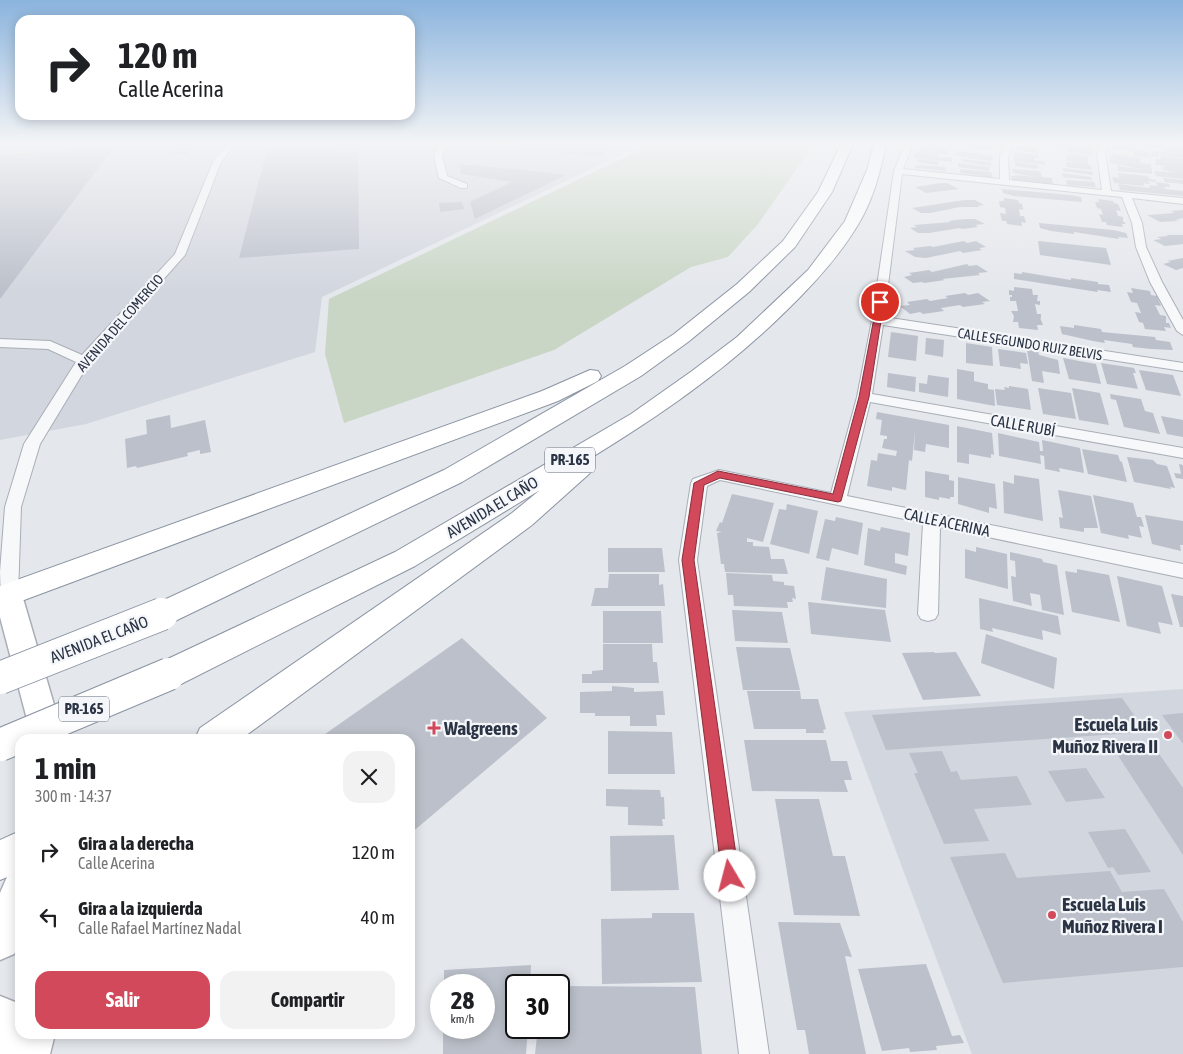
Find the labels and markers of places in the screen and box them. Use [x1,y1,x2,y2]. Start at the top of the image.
pin [859,281,901,323]
place label: Escuela Luis Muñoz Rivera II [1052,713,1158,757]
place label: Walgreens [443,717,518,739]
marker: Walgreens [428,722,440,734]
marker: Escuela Luis Muñoz Rivera II [1162,729,1174,741]
place label: Escuela Luis Muñoz Rivera I [1062,893,1163,937]
marker: Escuela Luis Muñoz Rivera I [1046,909,1058,921]

